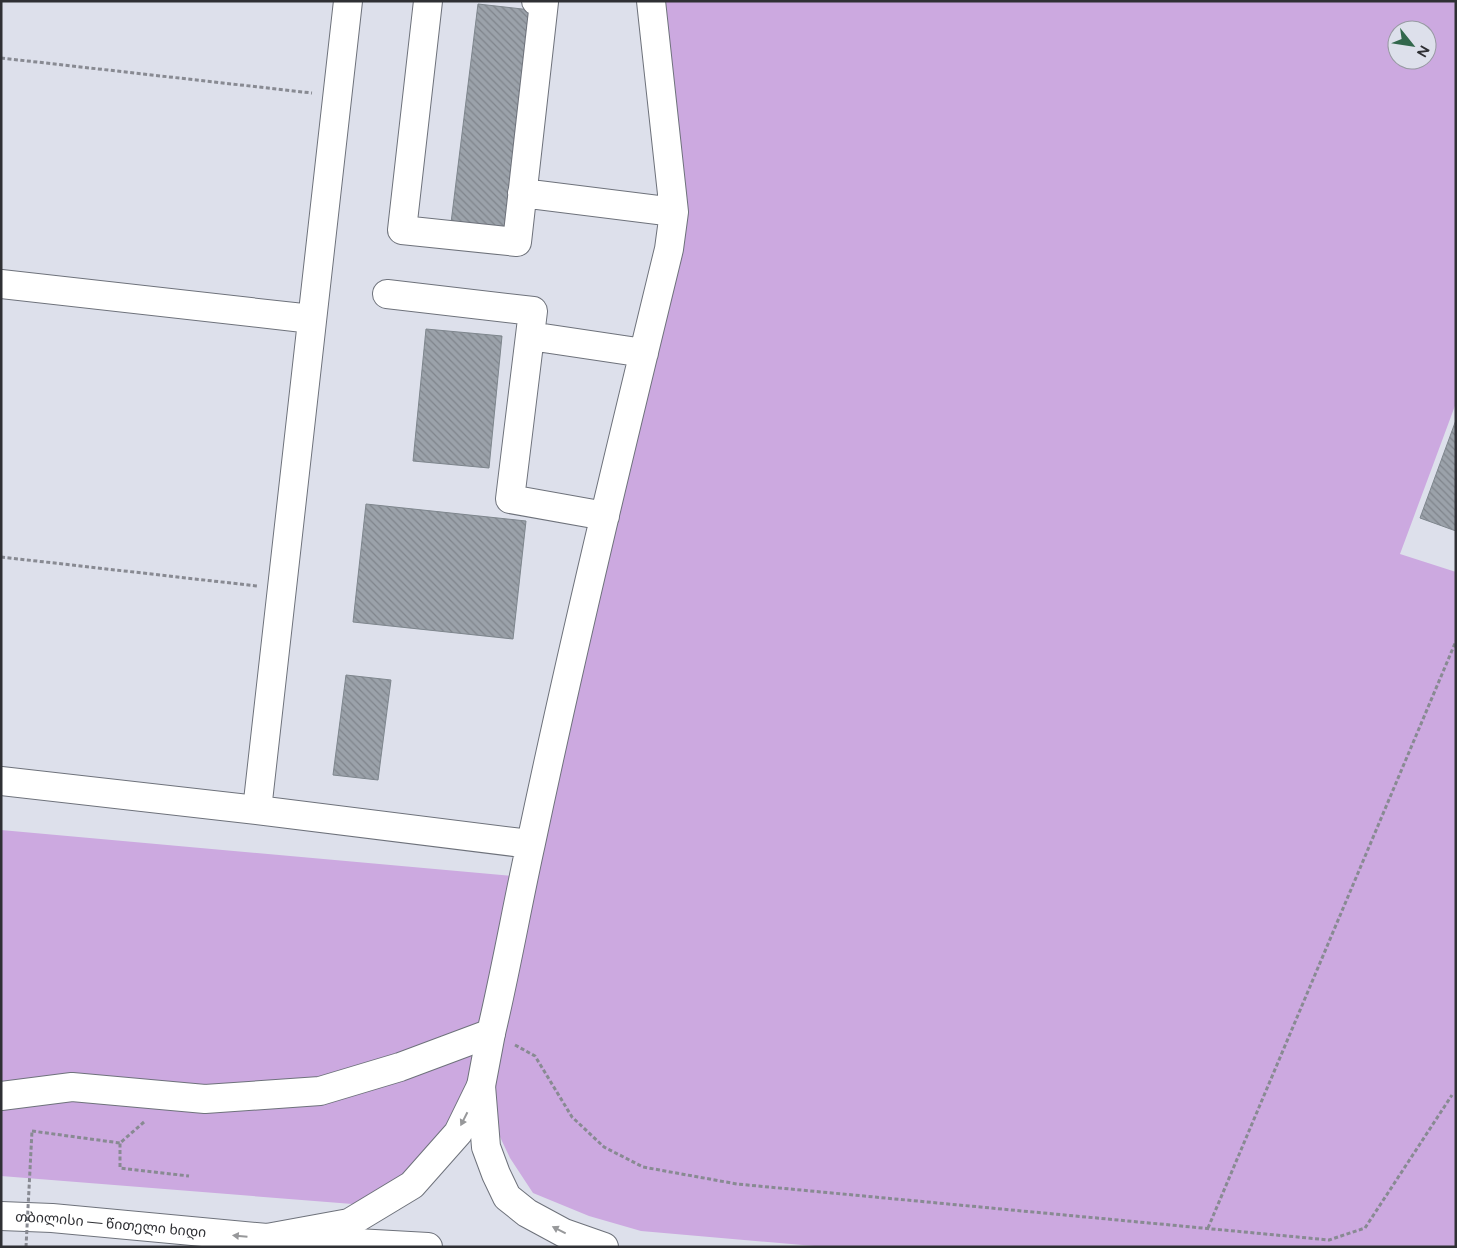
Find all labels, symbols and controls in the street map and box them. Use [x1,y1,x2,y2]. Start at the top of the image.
north arrow [1387,20,1437,70]
text: N [1413,42,1433,60]
one-way arrow [460,1112,469,1127]
street label: თბილისი — წითელი ხიდი [15,1209,207,1241]
one-way arrow [551,1226,566,1234]
one-way arrow [232,1232,248,1240]

